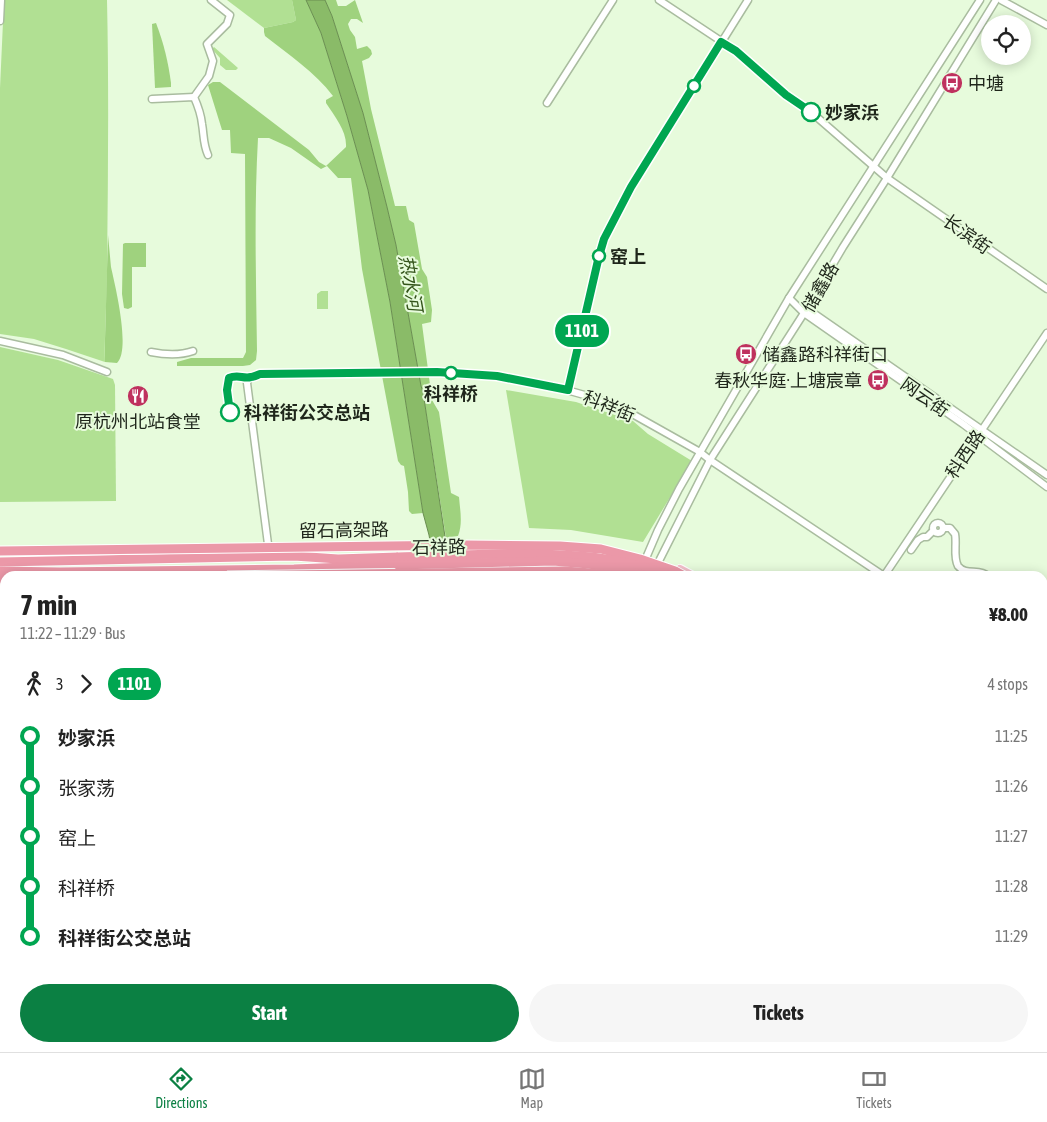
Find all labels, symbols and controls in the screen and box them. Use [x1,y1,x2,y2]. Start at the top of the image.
map controls [981,15,1031,65]
button: locate [981,15,1031,65]
bus stop icon: 中塘 [940,71,964,95]
place label: 中塘 [968,73,1004,94]
unlabelled marker [687,79,701,93]
marker: 妙家浜 [801,102,821,122]
place label: 妙家浜 [825,102,879,123]
street label: 长滨街 [939,210,995,258]
place label: 窑上 [610,246,646,267]
marker: 窑上 [592,249,606,263]
water label: 热水河 [395,253,427,317]
street label: 储鑫路 [797,258,843,316]
line badge: 1101 [547,315,617,347]
text: 1101 [565,320,599,341]
bus stop icon: 储鑫路科祥街口 [734,342,758,366]
place label: 储鑫路科祥街口 [762,344,888,365]
marker: 科祥桥 [444,366,458,380]
bus stop icon: 春秋华庭·上塘宸章 [866,368,890,392]
place label: 春秋华庭·上塘宸章 [714,370,862,391]
street label: 网云街 [897,373,953,421]
place label: 科祥桥 [424,383,478,404]
restaurant icon: 原杭州北站食堂 [126,384,150,408]
street label: 科祥街 [580,386,638,426]
marker: 科祥街公交总站 [220,402,240,422]
place label: 科祥街公交总站 [244,402,370,423]
place label: 原杭州北站食堂 [75,411,201,432]
street label: 科西路 [941,426,989,482]
street label: 留石高架路 [299,519,389,541]
street label: 石祥路 [412,536,466,558]
text: 7 min [20,589,77,621]
text: ¥8.00 [989,603,1028,625]
text: 11:22 – 11:29 · Bus [20,624,125,642]
icon: walk [20,670,48,698]
icon: forward [72,670,100,698]
text: 1101 [118,673,151,694]
text: 3 [56,675,64,693]
text: 4 stops [987,675,1028,693]
text: 妙家浜 [58,727,115,749]
text: 11:25 [995,727,1028,745]
text: 张家荡 [58,777,115,799]
text: 11:26 [995,777,1028,795]
text: 窑上 [58,827,96,849]
text: 11:27 [995,827,1028,845]
text: 科祥桥 [58,877,115,899]
text: 11:28 [995,877,1028,895]
text: 科祥街公交总站 [58,927,191,949]
text: 11:29 [995,927,1028,945]
button: Start [20,984,519,1042]
button: Tickets [529,984,1028,1042]
tab: Directions [155,1065,207,1111]
tab: Map [518,1065,546,1111]
tab: Tickets [856,1065,892,1111]

